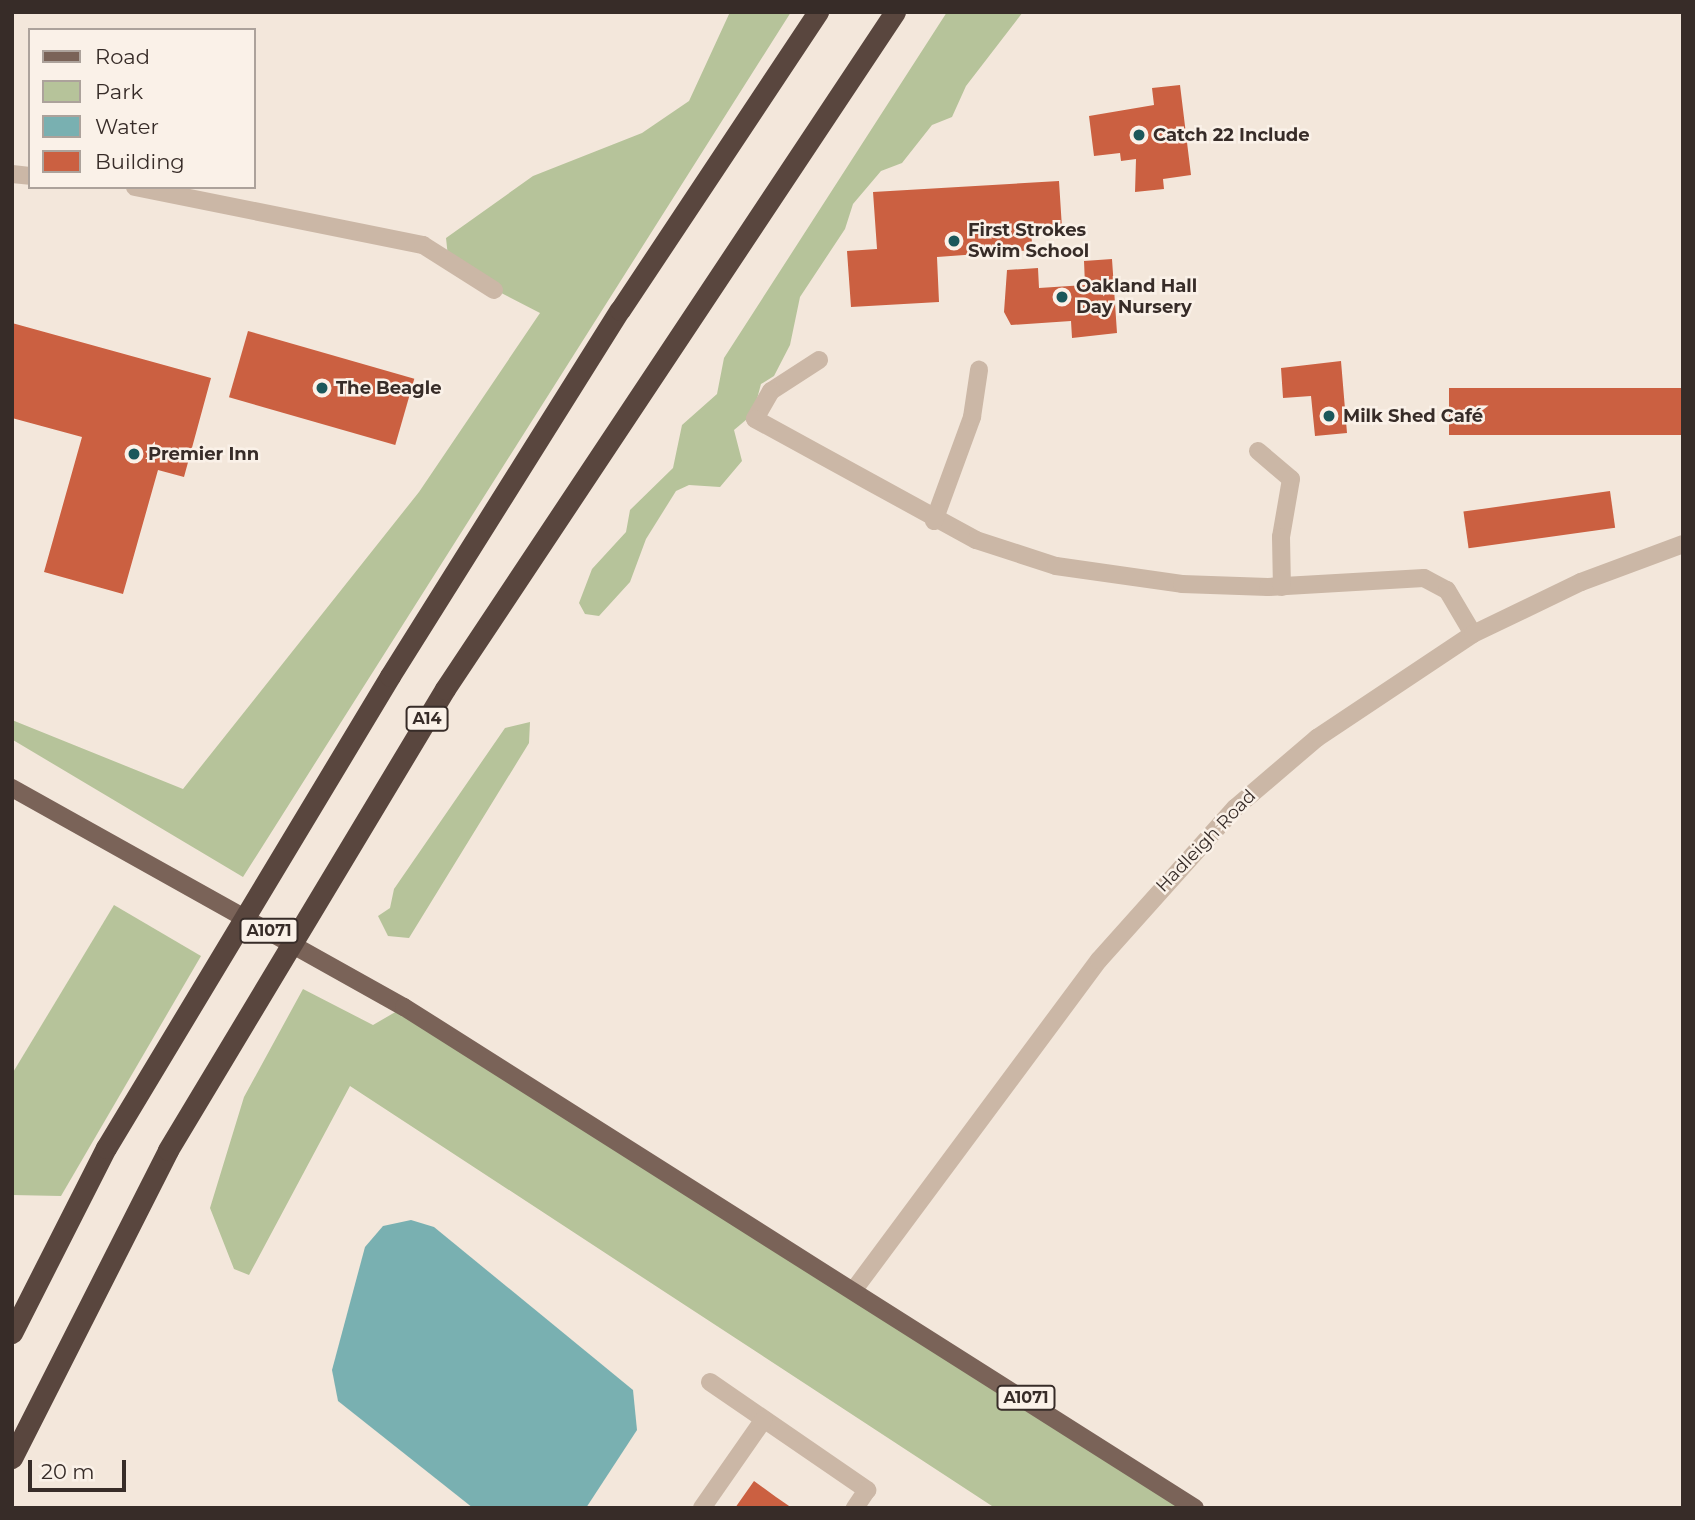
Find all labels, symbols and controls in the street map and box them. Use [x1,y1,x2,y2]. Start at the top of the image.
legend [28,28,256,189]
text: Road [95,44,150,69]
text: Park [95,79,143,104]
text: Water [95,114,159,139]
place label: Catch 22 Include [1153,124,1310,146]
marker: Catch 22 Include [1131,127,1147,143]
text: Building [95,149,185,174]
place label: First Strokes Swim School [968,220,1089,262]
marker: First Strokes Swim School [946,233,962,249]
place label: Oakland Hall Day Nursery [1076,276,1197,318]
marker: Oakland Hall Day Nursery [1054,289,1070,305]
place label: The Beagle [336,377,441,399]
marker: The Beagle [314,380,330,396]
place label: Milk Shed Café [1343,405,1483,427]
marker: Milk Shed Café [1321,408,1337,424]
place label: Premier Inn [148,443,259,465]
marker: Premier Inn [126,446,142,462]
road number: A14 [404,706,450,732]
street label: Hadleigh Road [1152,785,1260,897]
road number: A1071 [239,918,299,944]
road number: A1071 [996,1386,1056,1410]
scale bar [32,1446,130,1490]
text: 20 m [41,1459,95,1484]

